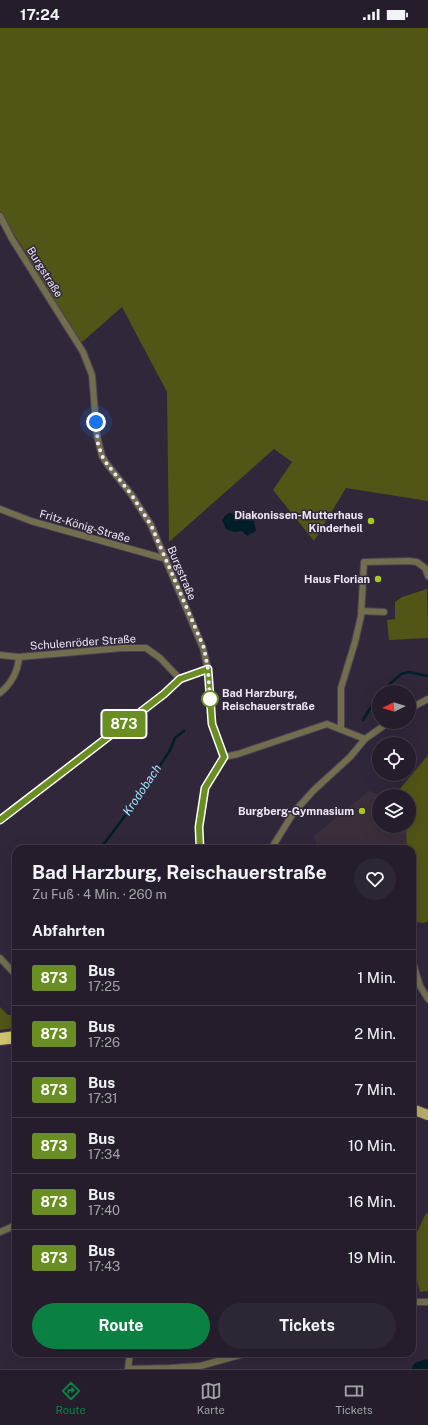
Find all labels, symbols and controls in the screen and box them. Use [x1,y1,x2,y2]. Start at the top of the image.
text: 17:24 [20,6,60,23]
street label: Burgstraße [25,245,65,299]
your location [86,412,106,432]
street label: Fritz-König-Straße [38,507,132,545]
place label: Diakonissen-Mutterhaus Kinderheil [234,509,363,534]
marker: Diakonissen-Mutterhaus Kinderheil [366,516,376,526]
street label: Burgstraße [165,544,199,602]
place label: Haus Florian [304,573,370,585]
marker: Haus Florian [373,574,383,584]
street label: Schulenröder Straße [30,632,136,652]
north arrow [372,685,416,729]
map controls [372,685,416,833]
place label: Bad Harzburg, Reischauerstraße [222,687,315,712]
marker: Bad Harzburg, Reischauerstraße [201,690,219,708]
line badge: 873 [101,711,147,737]
text: 873 [110,716,138,732]
button: locate [372,737,416,781]
water label: Krodobach [120,762,164,818]
button: layers [372,789,416,833]
place label: Burgberg-Gymnasium [238,805,354,817]
marker: Burgberg-Gymnasium [357,806,367,816]
button: heart [354,858,396,900]
text: Bad Harzburg, Reischauerstraße [32,861,327,883]
text: Zu Fuß · 4 Min. · 260 m [32,887,167,902]
text: Abfahrten [32,922,105,939]
text: Bus [88,962,115,979]
text: 1 Min. [357,969,396,986]
text: 873 [40,970,68,986]
text: 17:25 [88,979,120,994]
text: Bus [88,1018,115,1035]
text: 2 Min. [354,1025,396,1042]
text: 873 [40,1026,68,1042]
text: 17:26 [88,1035,120,1050]
text: Bus [88,1074,115,1091]
text: 7 Min. [354,1081,396,1098]
text: 873 [40,1082,68,1098]
text: 17:31 [88,1091,118,1106]
text: Bus [88,1130,115,1147]
text: 10 Min. [348,1137,396,1154]
text: 873 [40,1138,68,1154]
text: 17:34 [88,1147,120,1162]
text: Bus [88,1186,115,1203]
text: 16 Min. [348,1193,396,1210]
text: 873 [40,1194,68,1210]
text: 17:40 [88,1203,120,1218]
text: Bus [88,1242,115,1259]
text: 19 Min. [348,1249,396,1266]
text: 873 [40,1250,68,1266]
text: 17:43 [88,1259,120,1274]
button: Route [32,1303,210,1349]
button: Tickets [218,1303,396,1349]
tab: Route [55,1380,86,1416]
tab: Karte [197,1380,225,1416]
tab: Tickets [336,1380,372,1416]

